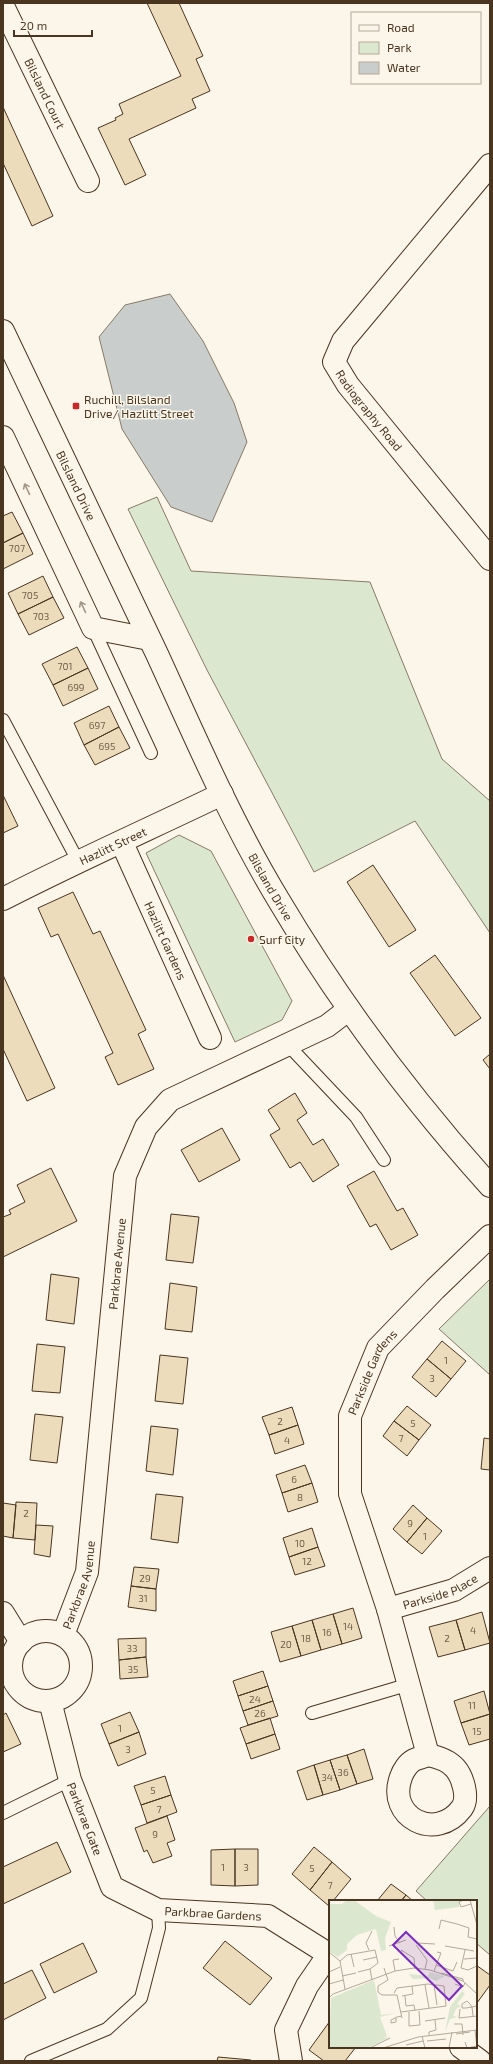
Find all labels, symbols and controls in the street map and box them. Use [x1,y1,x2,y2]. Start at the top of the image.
scale bar [14,12,92,38]
legend [351,12,481,84]
text: 20 m [20,18,47,32]
text: Road [387,20,415,34]
text: Park [387,40,412,54]
street label: Bilsland Court [22,56,69,131]
text: Water [387,60,421,74]
street label: Radiography Road [333,367,406,453]
place label: Ruchill, Bilsland Drive/ Hazlitt Street [84,392,194,420]
marker: Ruchill, Bilsland Drive/ Hazlitt Street [71,401,81,411]
street label: Bilsland Drive [54,448,99,522]
one-way arrow [23,483,30,495]
house number: 707 [9,542,25,554]
house number: 705 [22,589,38,601]
one-way arrow [79,601,86,613]
house number: 703 [33,610,49,622]
house number: 701 [57,660,73,672]
house number: 699 [67,681,85,693]
house number: 697 [89,719,105,731]
house number: 695 [99,740,115,752]
street label: Hazlitt Street [77,824,149,867]
street label: Bilsland Drive [246,851,296,923]
street label: Hazlitt Gardens [142,899,190,982]
place label: Surf City [259,932,306,946]
marker: Surf City [246,934,256,944]
street label: Parkbrae Avenue [105,1217,128,1310]
street label: Parkside Gardens [344,1326,399,1417]
house number: 1 [444,1354,448,1366]
house number: 3 [429,1372,435,1384]
house number: 2 [277,1415,283,1427]
house number: 5 [410,1417,416,1429]
house number: 7 [398,1432,404,1444]
house number: 4 [284,1434,290,1446]
house number: 6 [291,1473,297,1485]
house number: 8 [297,1491,303,1503]
house number: 2 [23,1507,29,1519]
house number: 9 [407,1517,413,1529]
house number: 1 [423,1530,427,1542]
house number: 10 [295,1537,305,1549]
street label: Parkbrae Avenue [59,1540,97,1631]
house number: 12 [302,1555,312,1567]
street label: Parkside Place [401,1571,480,1611]
house number: 29 [139,1572,151,1584]
house number: 31 [138,1592,148,1604]
house number: 14 [343,1620,353,1632]
house number: 4 [470,1624,476,1636]
house number: 16 [322,1626,332,1638]
house number: 18 [301,1632,311,1644]
house number: 2 [444,1632,450,1644]
house number: 20 [280,1638,292,1650]
house number: 33 [126,1642,138,1654]
house number: 35 [128,1663,138,1675]
house number: 24 [249,1693,261,1705]
house number: 11 [468,1699,476,1711]
house number: 26 [254,1707,266,1719]
house number: 1 [118,1722,122,1734]
house number: 15 [472,1725,482,1737]
house number: 3 [125,1743,131,1755]
house number: 36 [337,1766,349,1778]
house number: 34 [321,1771,333,1783]
street label: Parkbrae Gate [65,1780,106,1857]
house number: 5 [150,1784,156,1796]
house number: 7 [156,1803,162,1815]
house number: 9 [152,1828,158,1840]
house number: 1 [221,1861,225,1873]
house number: 3 [243,1861,249,1873]
house number: 5 [309,1862,315,1874]
house number: 7 [327,1879,333,1891]
inset map [329,1900,477,2048]
street label: Parkbrae Gardens [164,1903,262,1923]

